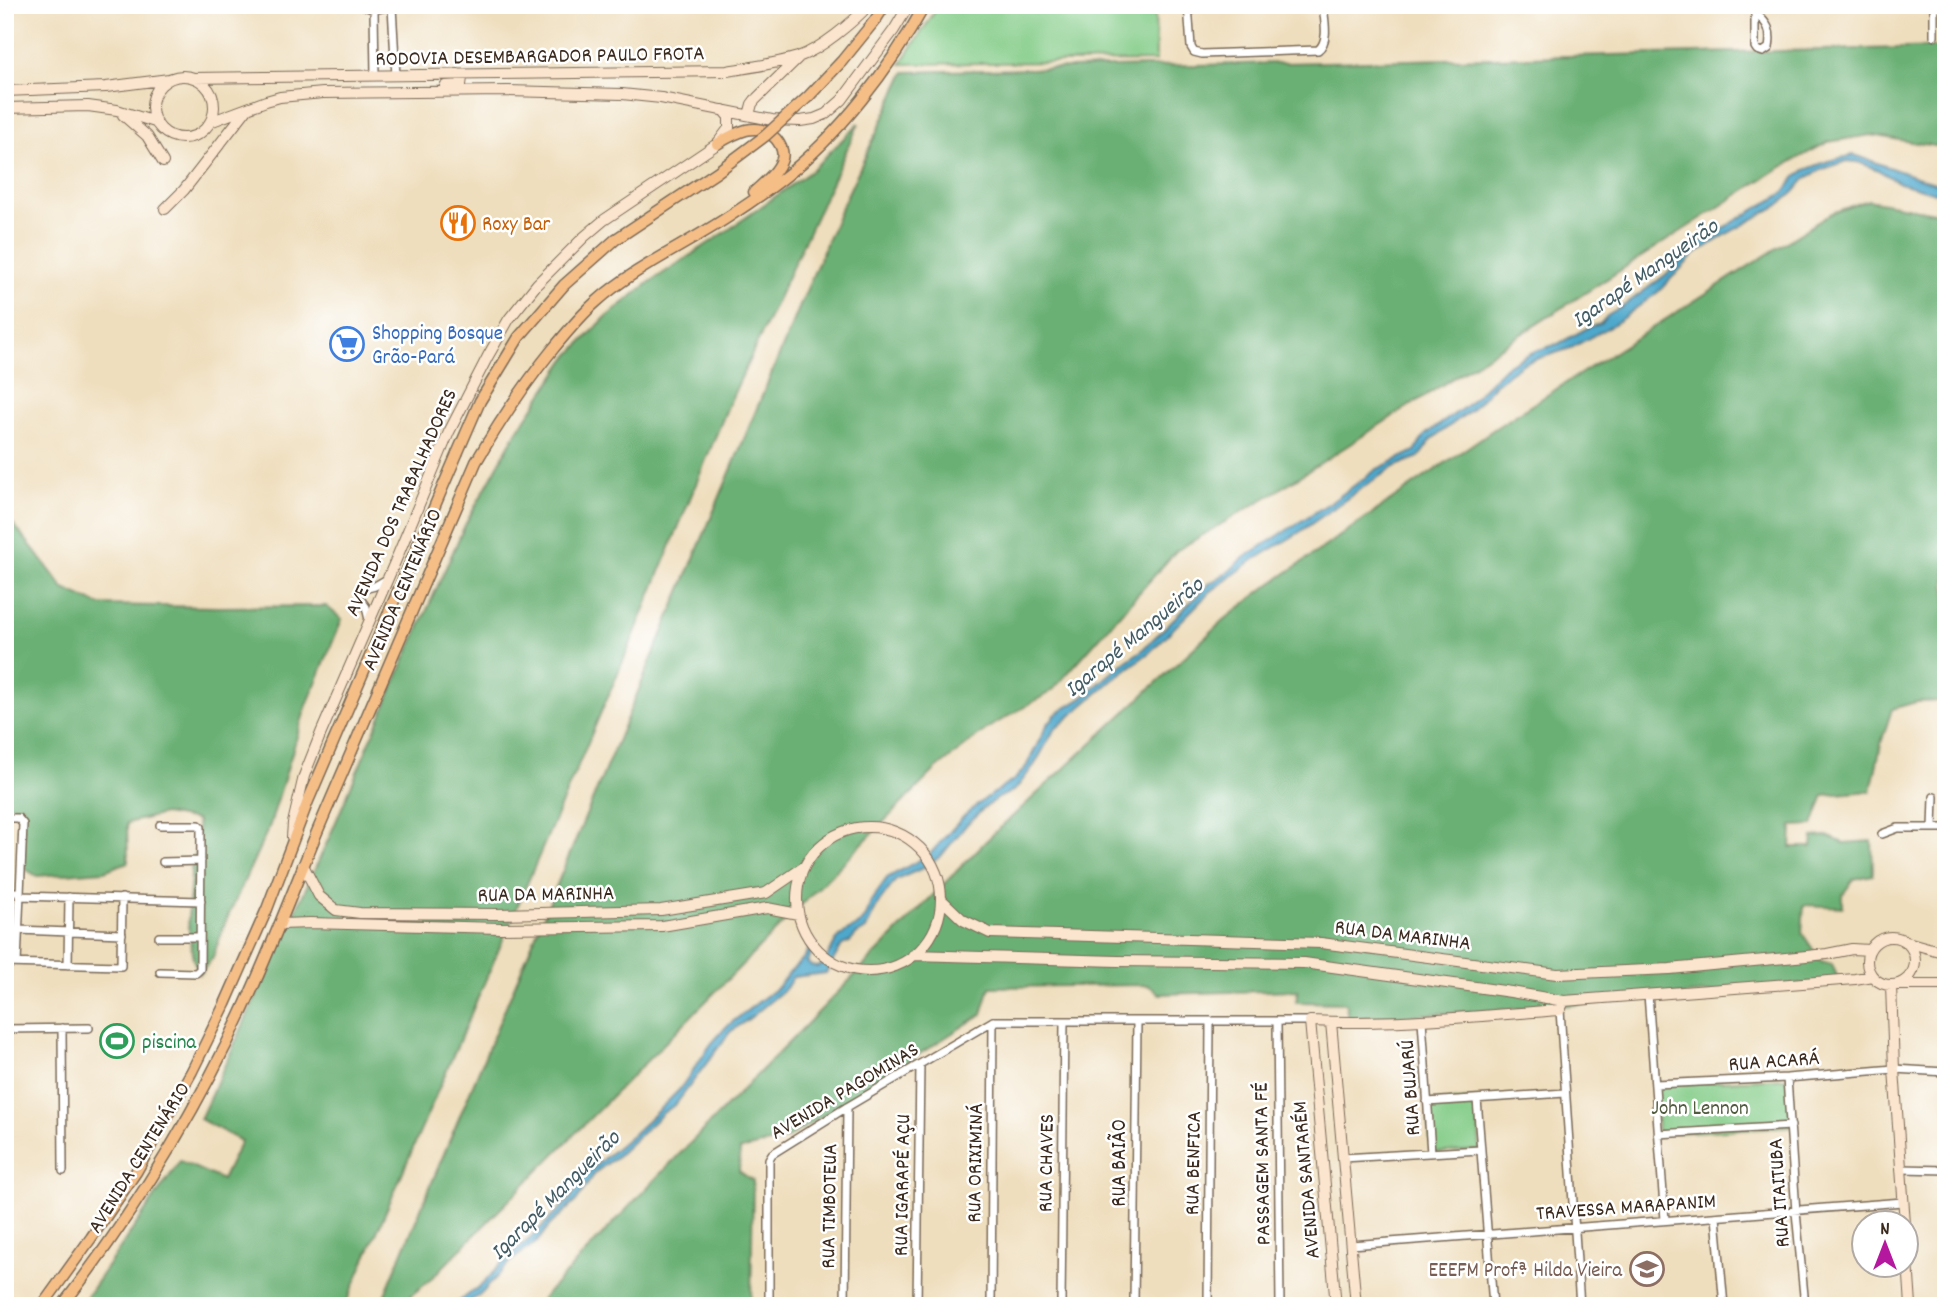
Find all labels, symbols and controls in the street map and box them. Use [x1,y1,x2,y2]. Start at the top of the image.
street label: RODOVIA DESEMBARGADOR PAULO FROTA [375,40,705,76]
restaurant icon: Roxy Bar [439,204,477,242]
place label: Roxy Bar [482,211,550,241]
water label: Igarapé Mangueirão [1566,211,1728,338]
place label: Shopping Bosque Grão-Pará [372,320,503,374]
supermarket icon: Shopping Bosque Grão-Pará [328,325,366,363]
street label: AVENIDA DOS TRABALHADORES [339,385,467,622]
street label: AVENIDA CENTENÁRIO [356,505,451,676]
water label: Igarapé Mangueirão [1059,569,1213,707]
street label: RUA DA MARINHA [477,880,615,912]
street label: RUA DA MARINHA [1333,914,1472,960]
sports icon: piscina [98,1022,136,1060]
place label: piscina [142,1029,197,1059]
street label: AVENIDA PAGOMINAS [766,1036,926,1149]
street label: RUA BUJARÚ [1394,1039,1430,1136]
street label: RUA ACARÁ [1728,1045,1821,1081]
street label: AVENIDA CENTENÁRIO [82,1077,199,1240]
street label: PASSAGEM SANTA FÉ [1248,1082,1280,1246]
park label: John Lennon [1651,1095,1749,1125]
street label: AVENIDA SANTARÉM [1286,1100,1330,1260]
street label: RUA ORIXIMINÁ [961,1103,993,1223]
street label: RUA BENFICA [1179,1111,1211,1215]
street label: RUA IGARAPÉ AÇU [888,1114,920,1256]
street label: RUA CHAVES [1032,1114,1064,1212]
street label: RUA BAIÃO [1106,1119,1136,1207]
water label: Igarapé Mangueirão [484,1123,630,1269]
street label: RUA ITAITUBA [1762,1137,1800,1248]
street label: RUA TIMBOTEUA [815,1143,847,1269]
street label: TRAVESSA MARAPANIM [1535,1188,1717,1230]
north arrow [1850,1210,1920,1280]
text: N [1880,1217,1890,1244]
school or university icon: EEEFM Profª Hilda Vieira [1628,1250,1666,1288]
place label: EEEFM Profª Hilda Vieira [1429,1257,1623,1287]

